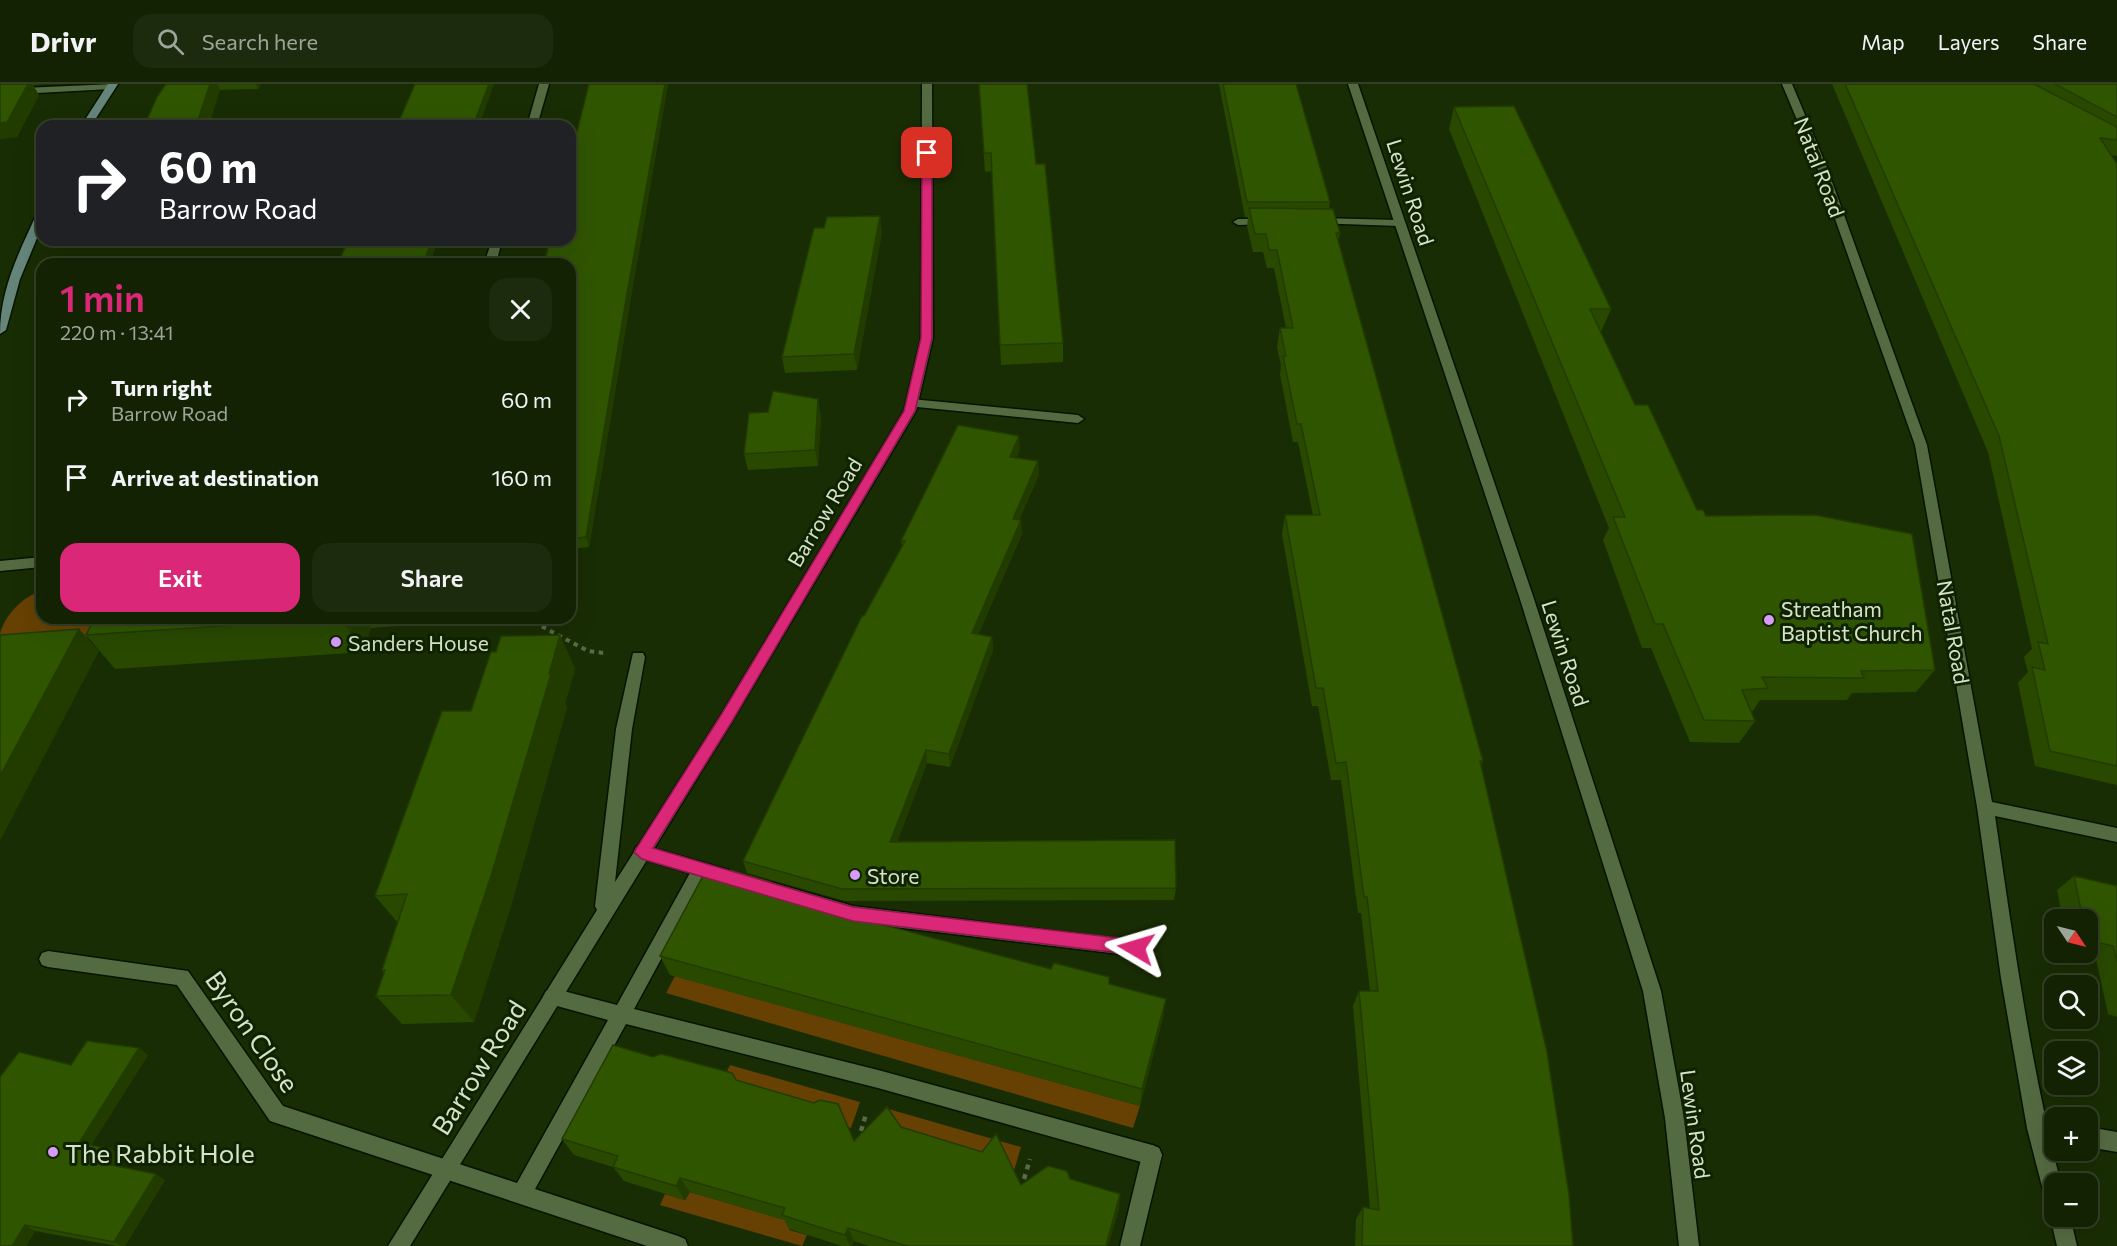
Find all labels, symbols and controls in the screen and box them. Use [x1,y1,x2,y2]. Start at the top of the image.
search box [133,14,553,68]
text: Drivr [30,24,97,58]
icon: search [154,25,187,58]
text: Search here [202,28,318,55]
text: Map [1861,29,1905,54]
text: Layers [1938,29,2000,54]
text: Share [2033,29,2087,54]
street label: Natal Road [1790,114,1850,220]
pin [901,127,952,178]
icon: arrive [910,136,943,169]
street label: Lewin Road [1382,136,1440,248]
text: 60 m [159,140,258,192]
icon: right [60,144,138,222]
text: Barrow Road [159,192,317,225]
text: 1 min [60,275,145,319]
button: close [489,278,552,341]
text: 220 m · 13:41 [60,320,173,344]
text: Turn right [111,374,212,401]
icon: right [60,383,93,416]
text: 60 m [501,386,552,413]
text: Barrow Road [111,401,228,425]
street label: Barrow Road [782,453,866,571]
icon: arrive [60,461,93,494]
text: Arrive at destination [111,464,319,491]
text: 160 m [491,464,552,491]
button: Exit [60,543,300,612]
button: Share [312,543,552,612]
street label: Natal Road [1933,578,1975,686]
place label: Streatham Baptist Church [1781,596,1923,645]
street label: Lewin Road [1537,597,1595,709]
marker: Streatham Baptist Church [1762,613,1776,627]
place label: Sanders House [348,630,489,655]
marker: Sanders House [329,635,343,649]
place label: Store [867,863,919,888]
marker: Store [848,868,862,882]
north arrow [2044,909,2098,963]
map controls [2044,909,2098,1227]
position arrow [1104,916,1168,980]
street label: Byron Close [200,964,306,1098]
button: search [2044,975,2098,1029]
street label: Barrow Road [425,994,531,1140]
button: layers [2044,1041,2098,1095]
street label: Lewin Road [1676,1068,1716,1180]
button: + [2044,1107,2098,1161]
place label: The Rabbit Hole [65,1137,255,1168]
marker: The Rabbit Hole [46,1145,60,1159]
button: − [2044,1173,2098,1227]

